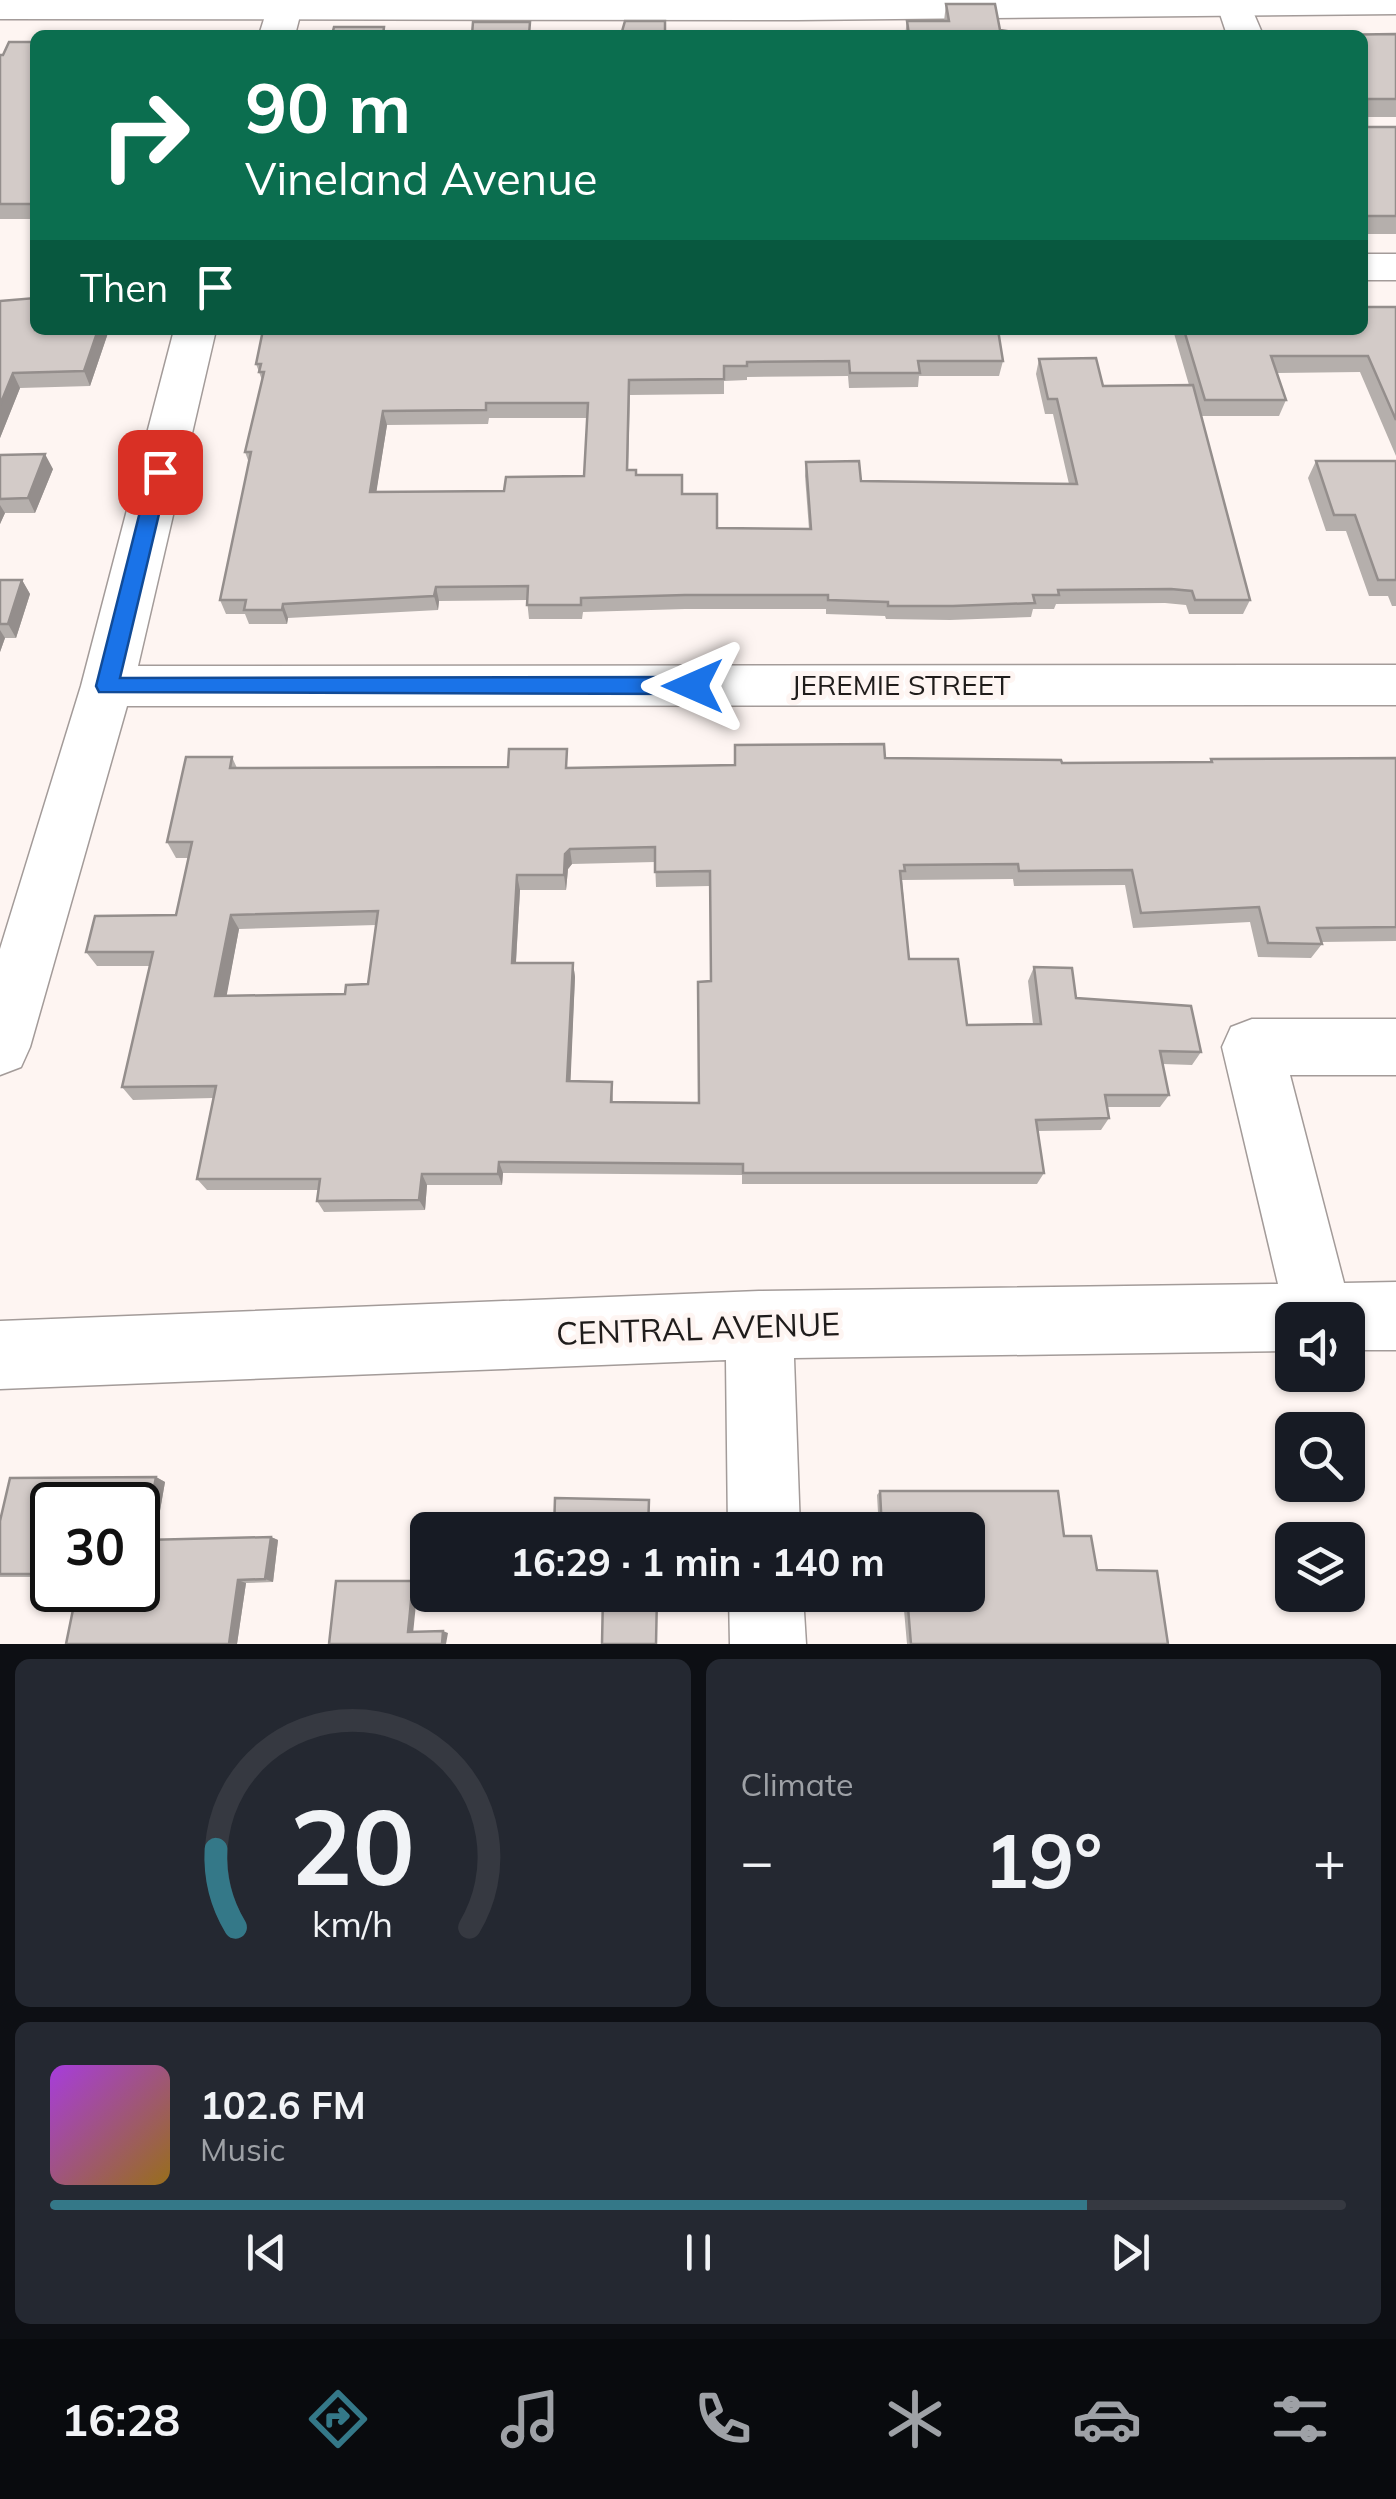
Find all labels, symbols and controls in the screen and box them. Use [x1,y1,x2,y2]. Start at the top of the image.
text: 90 m [245,63,411,151]
icon: right [80,70,210,200]
text: Vineland Avenue [245,150,598,206]
icon: arrive [188,260,243,315]
text: Then [80,264,168,312]
pin [118,430,203,515]
icon: arrive [133,445,188,500]
position arrow [641,634,745,738]
street label: JEREMIE STREET [791,667,1011,702]
map controls [1275,1302,1365,1612]
button: sound [1275,1302,1365,1392]
street label: CENTRAL AVENUE [555,1303,841,1353]
button: search [1275,1412,1365,1502]
speed limit sign: 30 [30,1482,160,1612]
button: layers [1275,1522,1365,1612]
text: 16:29 · 1 min · 140 m [510,1538,885,1586]
text: Climate [741,1764,853,1804]
text: 20 [290,1780,415,1911]
text: 19° [984,1813,1102,1907]
text: − [741,1826,774,1895]
text: + [1313,1826,1346,1895]
text: km/h [312,1901,393,1946]
text: 102.6 FM [200,2081,366,2129]
text: Music [200,2129,285,2169]
icon: previous [239,2225,294,2280]
icon: pause [671,2225,726,2280]
icon: next [1103,2225,1158,2280]
icon: directions [303,2384,373,2454]
icon: music [495,2384,565,2454]
icon: phone [688,2384,758,2454]
icon: climate [880,2384,950,2454]
icon: car [1072,2384,1142,2454]
icon: filters [1265,2384,1335,2454]
text: 16:28 [61,2391,180,2447]

